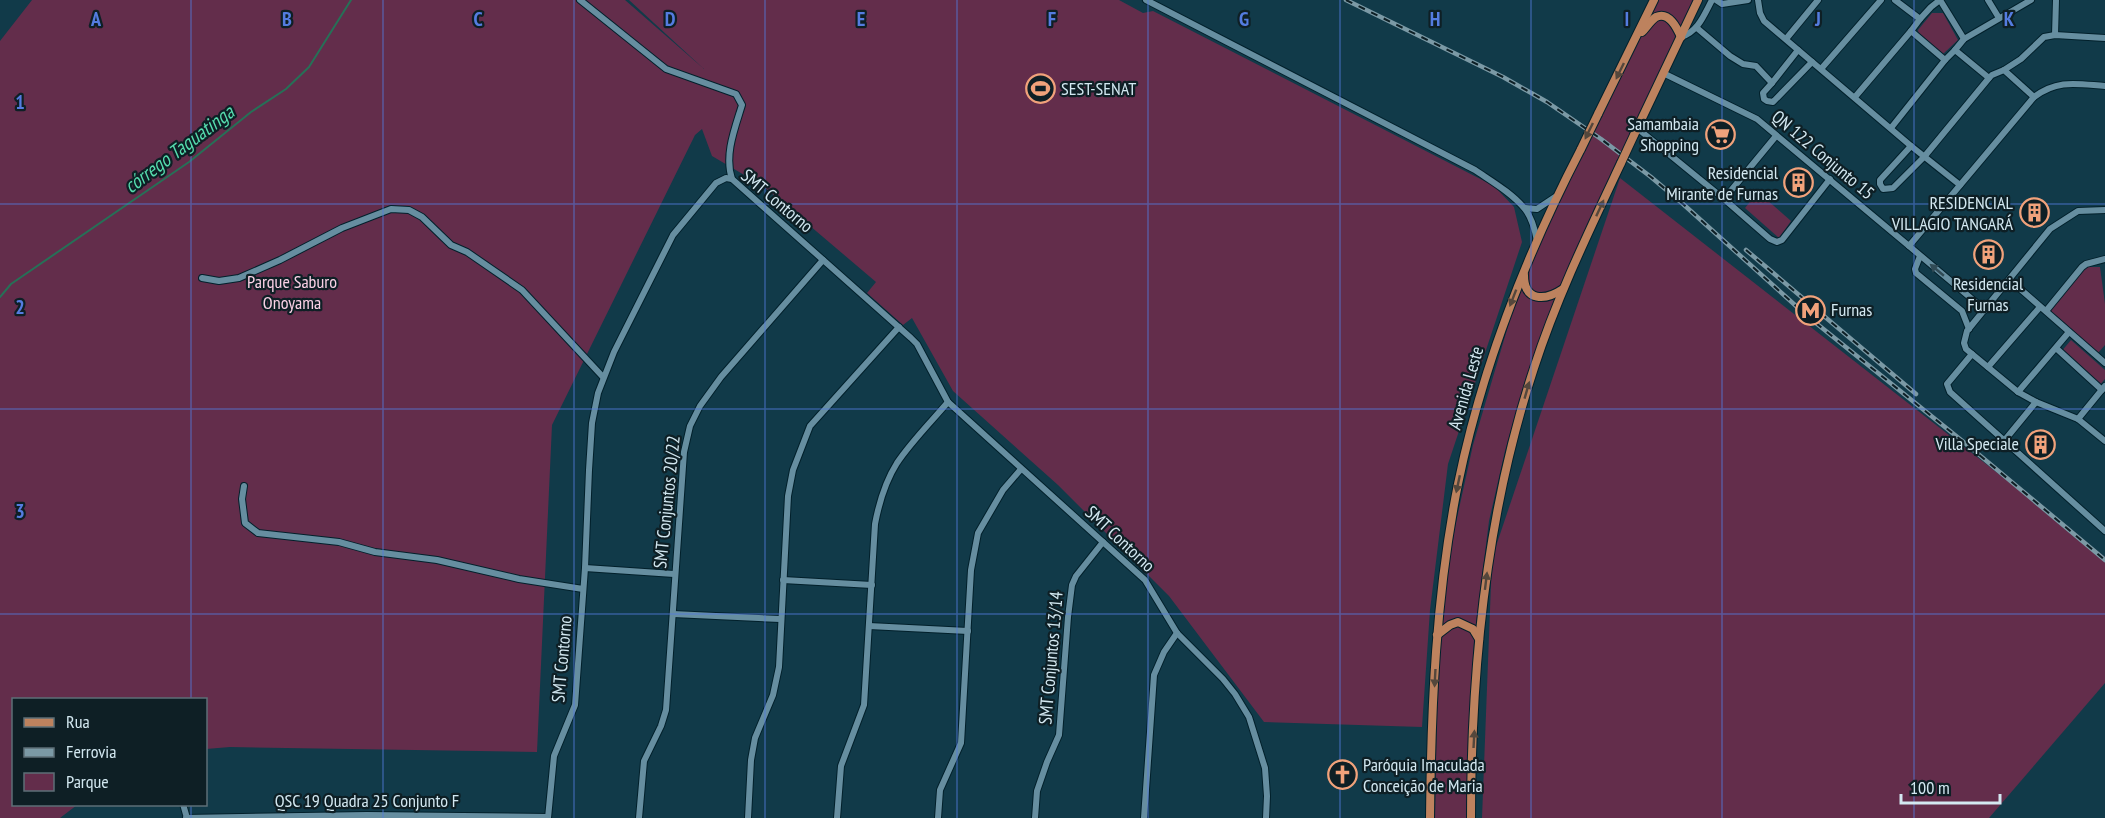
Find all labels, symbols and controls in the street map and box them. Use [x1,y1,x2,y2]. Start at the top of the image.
text: A [90,6,102,32]
text: B [282,6,292,32]
text: C [473,6,483,32]
text: D [665,6,676,32]
text: E [857,6,865,32]
text: F [1048,6,1056,32]
text: G [1239,6,1249,32]
text: H [1430,6,1440,32]
text: I [1625,6,1629,32]
text: J [1814,6,1821,32]
text: K [2004,6,2015,32]
one-way arrow [1615,63,1624,80]
sports icon: SEST-SENAT [1024,73,1056,105]
place label: SEST-SENAT [1061,77,1136,100]
text: 1 [15,89,25,115]
water label: córrego Taguatinga [119,99,240,199]
street label: QN 122 Conjunto 15 [1767,105,1879,204]
place label: Samambaia Shopping [1627,112,1699,156]
supermarket icon: Samambaia Shopping [1704,118,1736,150]
one-way arrow [1585,123,1594,140]
place label: Residencial Mirante de Furnas [1666,161,1779,205]
street label: SMT Contorno [737,164,818,238]
building icon: Residencial Mirante de Furnas [1783,167,1815,199]
place label: RESIDENCIAL VILLAGIO TANGARÁ [1891,191,2014,235]
building icon: RESIDENCIAL VILLAGIO TANGARÁ [2018,197,2050,229]
one-way arrow [1595,200,1604,217]
building icon: Residencial Furnas [1972,239,2004,271]
one-way arrow [1929,264,1944,277]
park label: Parque Saburo Onoyama [247,270,337,314]
place label: Residencial Furnas [1953,272,2024,316]
one-way arrow [1508,289,1518,307]
text: 2 [15,294,25,320]
metro station icon: Furnas [1794,294,1826,326]
place label: Furnas [1831,298,1872,321]
street label: Avenida Leste [1443,344,1488,432]
one-way arrow [1523,381,1532,399]
building icon: Villa Speciale [2024,428,2056,460]
place label: Villa Speciale [1934,432,2019,455]
street label: SMT Conjuntos 20/22 [648,434,685,570]
one-way arrow [1453,475,1463,494]
text: 3 [15,498,25,524]
street label: SMT Contorno [1081,501,1160,577]
one-way arrow [1482,571,1491,590]
street label: SMT Conjuntos 13/14 [1033,590,1068,726]
street label: SMT Contorno [546,614,577,703]
one-way arrow [1430,668,1439,687]
legend [12,698,207,806]
text: Rua [66,710,90,733]
one-way arrow [1469,729,1478,748]
text: Ferrovia [66,740,116,763]
place label: Paróquia Imaculada Conceição de Maria [1363,753,1485,797]
church icon: Paróquia Imaculada Conceição de Maria [1326,759,1358,791]
scale bar [1901,767,2000,805]
text: Parque [66,770,109,793]
text: 100 m [1910,776,1950,799]
street label: QSC 19 Quadra 25 Conjunto F [275,789,459,812]

